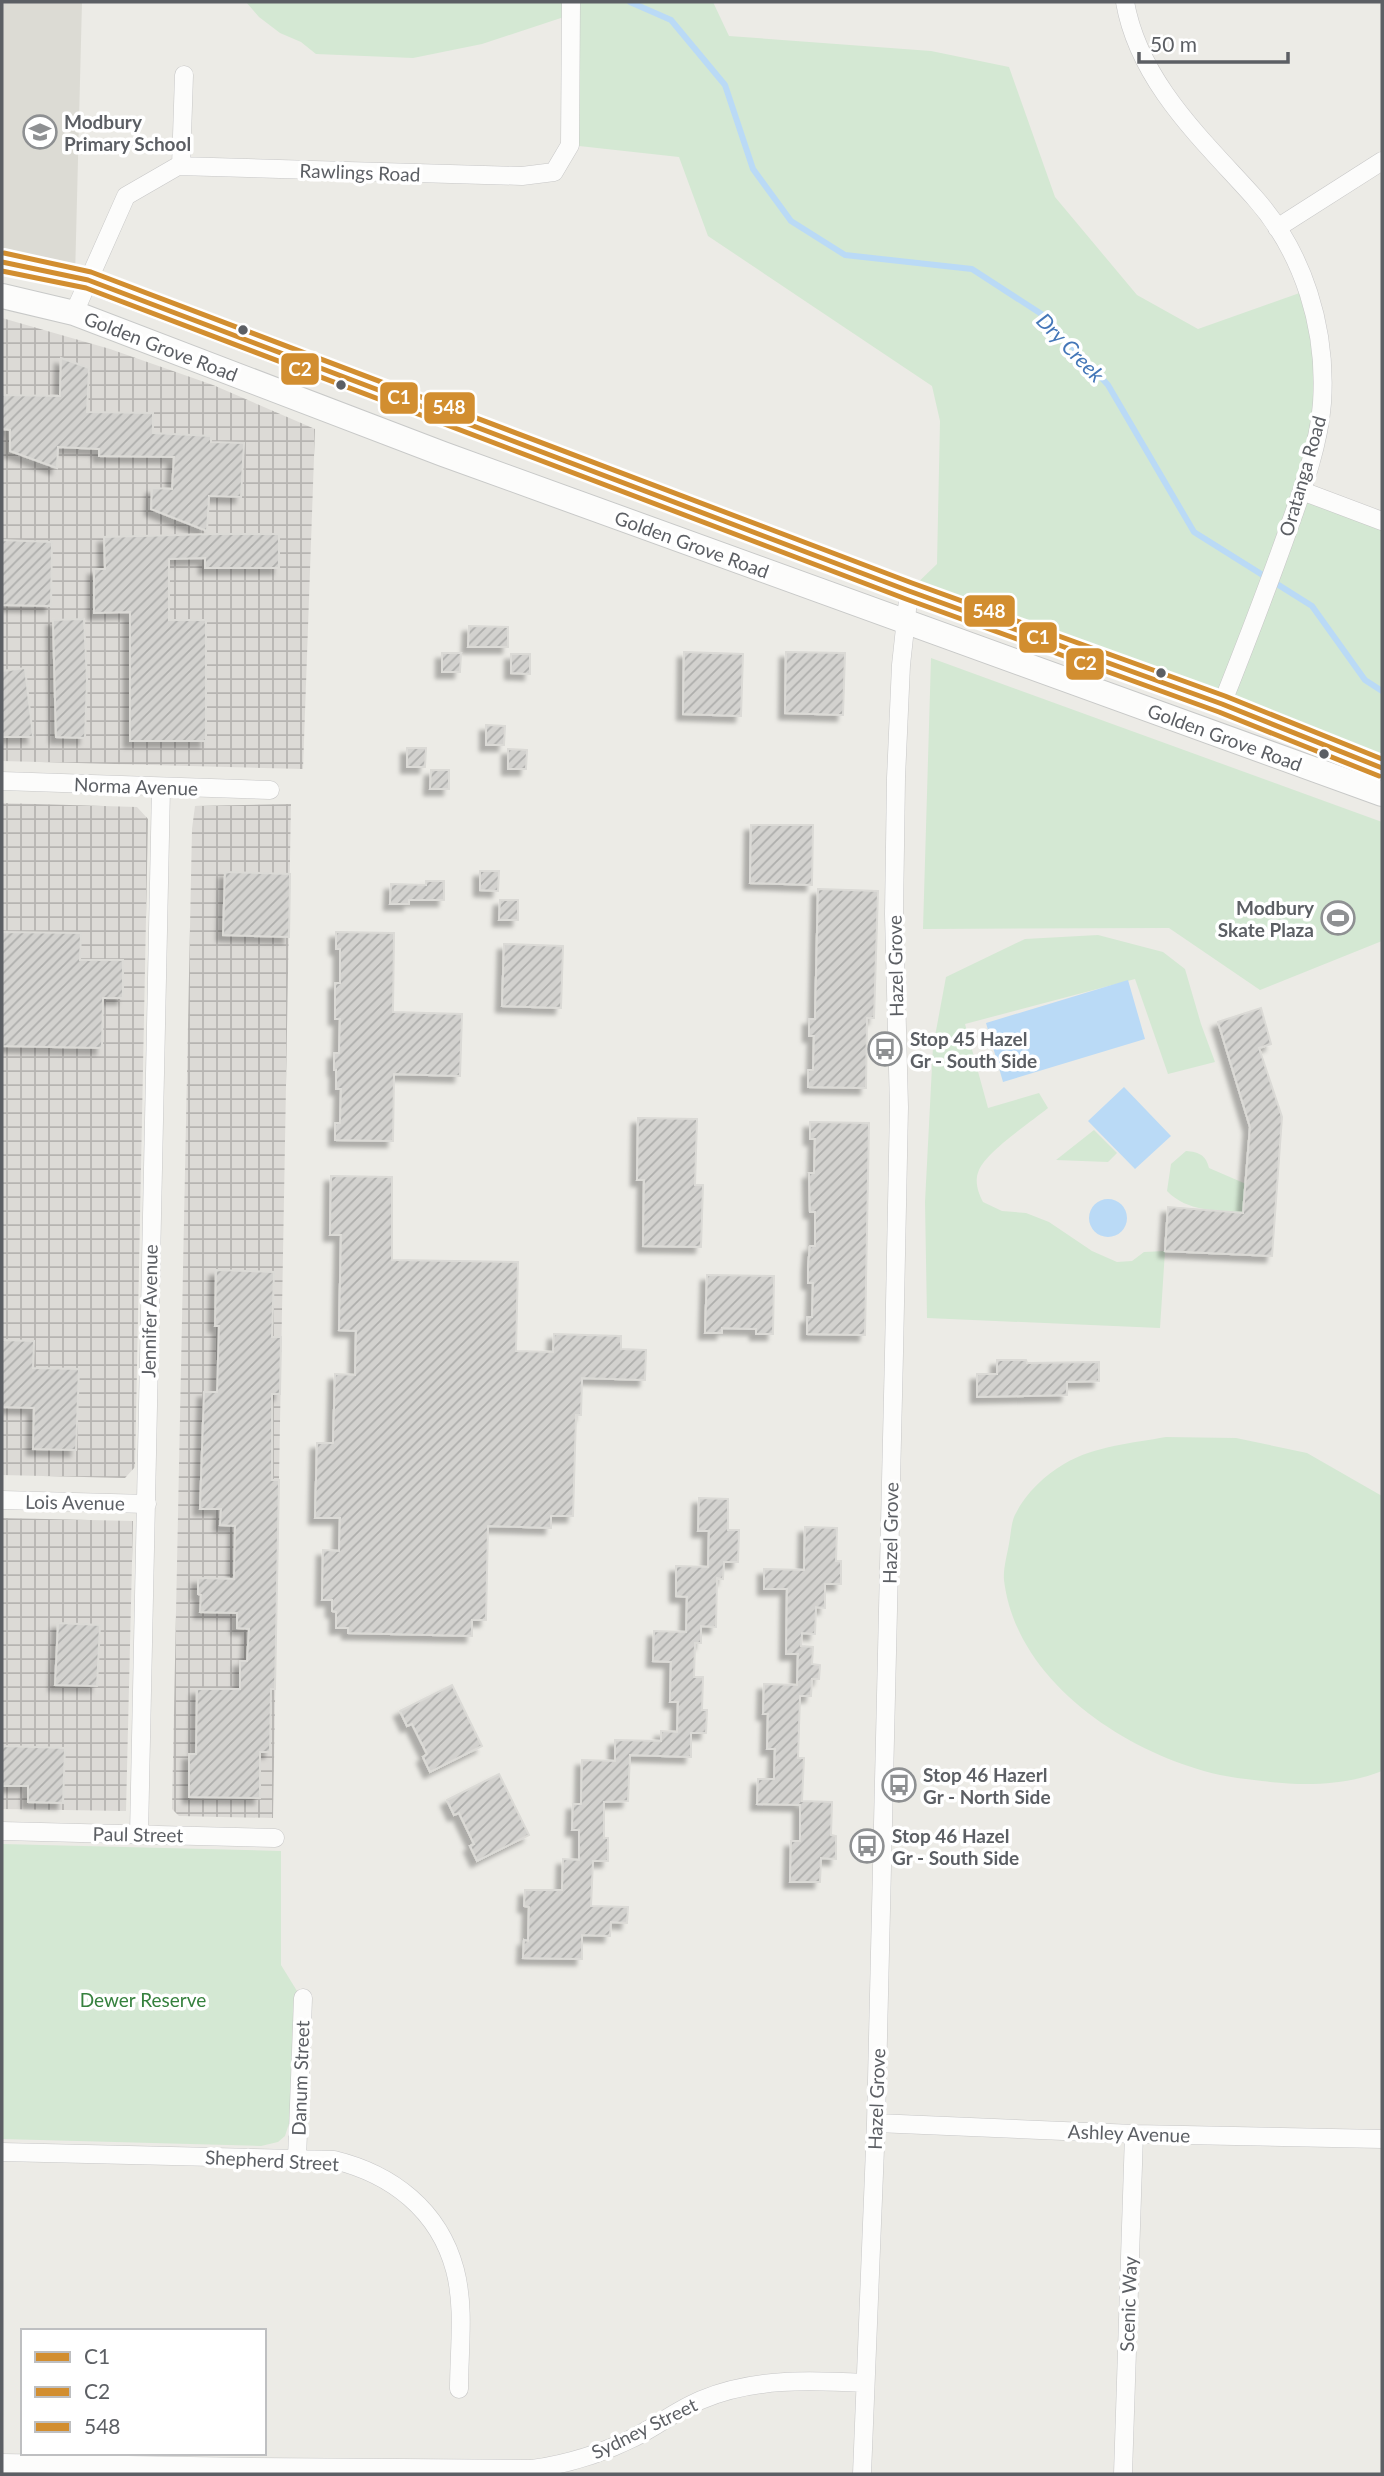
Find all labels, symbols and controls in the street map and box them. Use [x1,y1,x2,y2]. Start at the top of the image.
scale bar [1139,21,1288,65]
text: 50 m [1150,31,1197,56]
place label: Modbury Primary School [64,110,191,155]
school or university icon: Modbury Primary School [21,113,59,151]
street label: Rawlings Road [299,158,421,186]
street label: Golden Grove Road [81,306,241,386]
water label: Dry Creek [1032,307,1111,387]
unlabelled marker [236,323,250,337]
line badge: C2 [280,352,320,386]
text: C2 [288,357,312,380]
unlabelled marker [334,378,348,392]
line badge: C1 [379,381,419,415]
text: C1 [387,385,411,408]
line badge: 548 [423,391,476,425]
text: 548 [432,395,466,418]
street label: Oratanga Road [1274,413,1330,539]
street label: Golden Grove Road [612,505,772,583]
line badge: 548 [963,594,1016,628]
text: 548 [972,599,1006,622]
line badge: C1 [1018,621,1058,654]
text: C1 [1026,625,1050,648]
line badge: C2 [1065,647,1105,681]
text: C2 [1073,651,1097,674]
unlabelled marker [1154,666,1168,680]
street label: Golden Grove Road [1145,698,1305,776]
unlabelled marker [1317,747,1331,761]
street label: Norma Avenue [74,772,198,800]
place label: Modbury Skate Plaza [1218,896,1315,941]
sports icon: Modbury Skate Plaza [1319,899,1357,937]
street label: Hazel Grove [883,915,907,1017]
place label: Stop 45 Hazel Gr - South Side [910,1027,1037,1072]
bus stop icon: Stop 45 Hazel Gr - South Side [866,1030,904,1068]
street label: Jennifer Avenue [136,1244,162,1378]
street label: Hazel Grove [878,1482,902,1584]
street label: Lois Avenue [25,1490,125,1514]
place label: Stop 46 Hazerl Gr - North Side [923,1763,1051,1808]
bus stop icon: Stop 46 Hazerl Gr - North Side [880,1766,918,1804]
street label: Paul Street [93,1822,184,1846]
place label: Stop 46 Hazel Gr - South Side [892,1824,1019,1869]
bus stop icon: Stop 46 Hazel Gr - South Side [848,1827,886,1865]
park label: Dewer Reserve [80,1988,206,2011]
street label: Danum Street [286,2020,314,2136]
street label: Hazel Grove [863,2048,889,2150]
street label: Ashley Avenue [1067,2119,1191,2147]
street label: Shepherd Street [204,2145,340,2175]
street label: Scenic Way [1115,2256,1141,2352]
legend [21,2329,266,2455]
text: C1 [84,2343,110,2368]
text: C2 [84,2378,110,2403]
street label: Sydney Street [587,2392,701,2463]
text: 548 [84,2413,121,2438]

